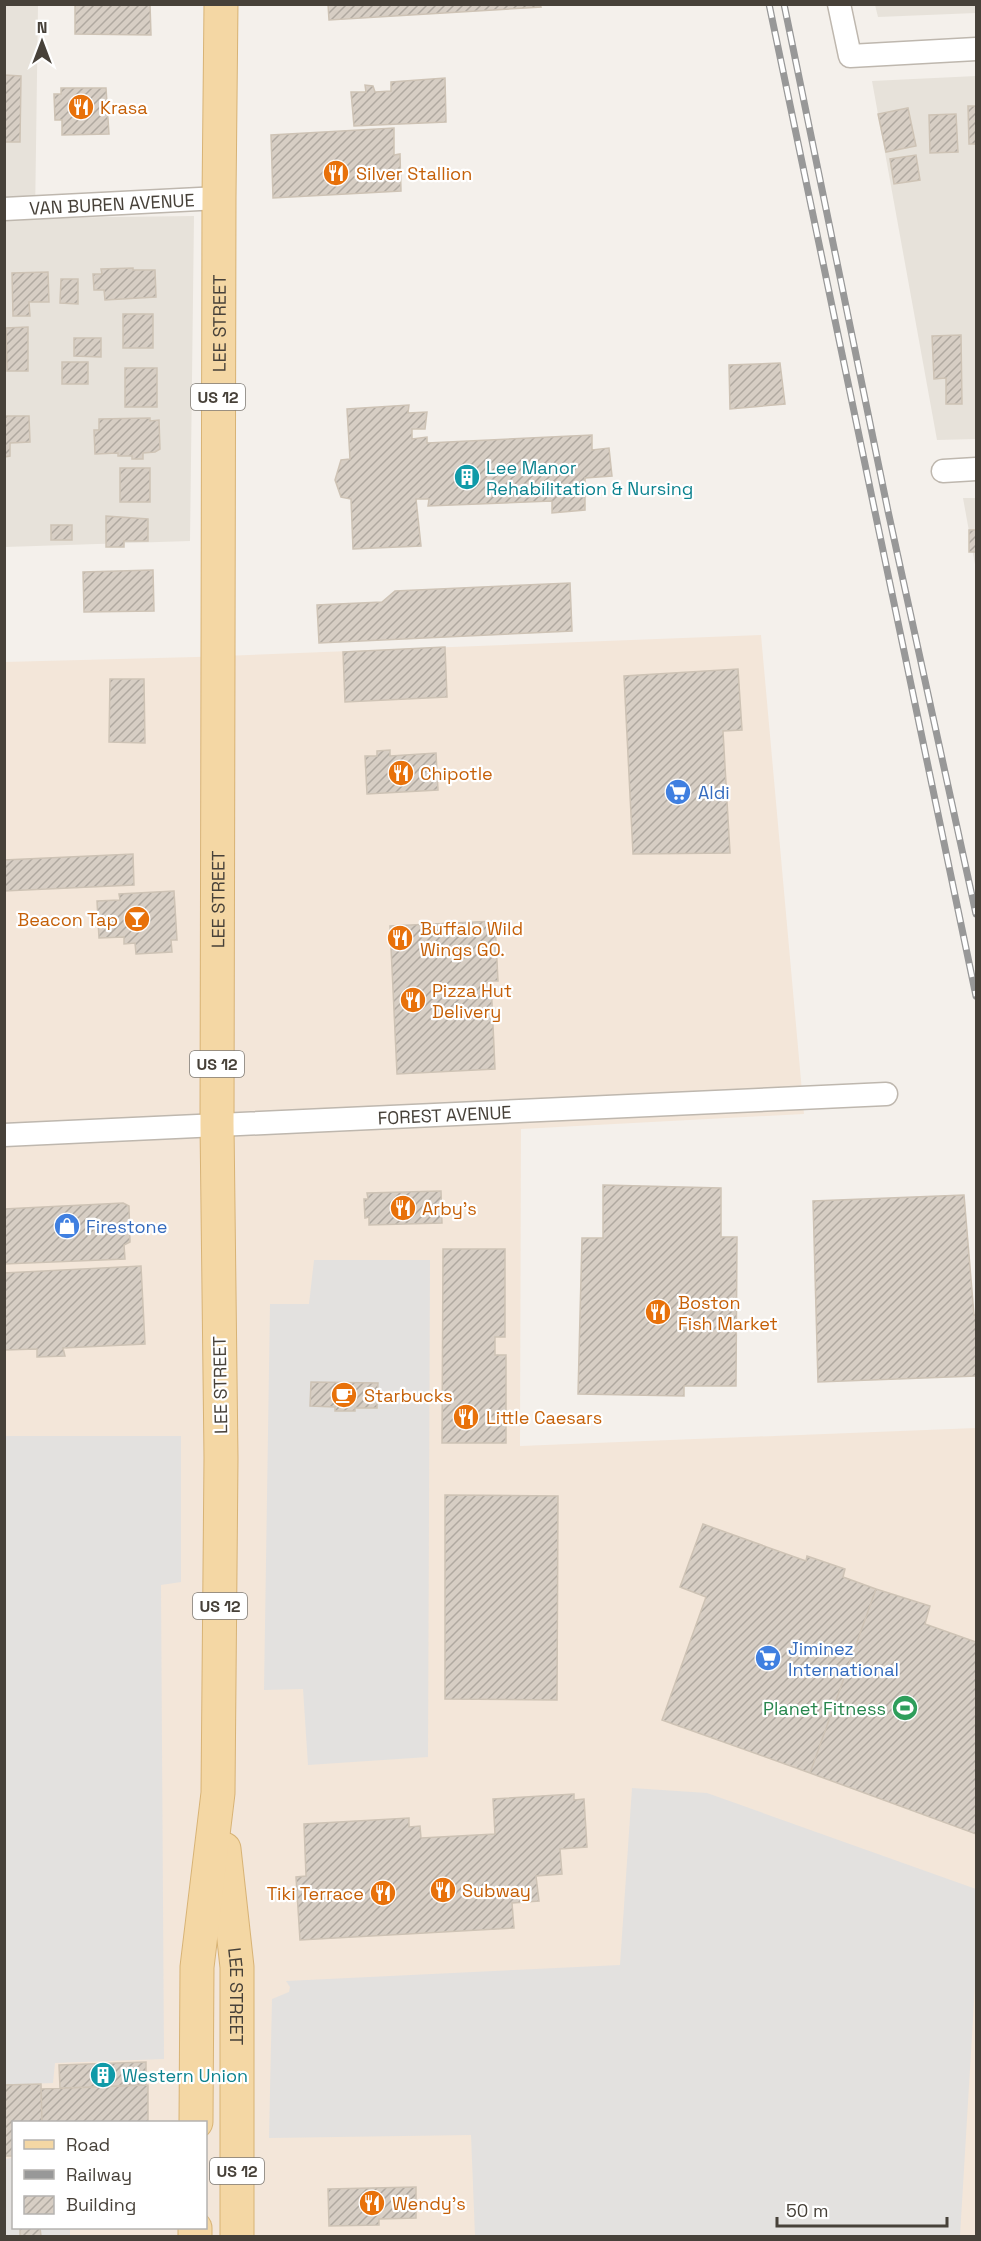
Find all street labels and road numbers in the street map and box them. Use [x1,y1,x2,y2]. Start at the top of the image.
street label: VAN BUREN AVENUE [29,188,195,219]
street label: LEE STREET [207,274,230,372]
road number: US 12 [191,384,245,410]
street label: LEE STREET [206,850,229,948]
road number: US 12 [190,1051,244,1077]
street label: FOREST AVENUE [377,1100,512,1129]
street label: LEE STREET [208,1335,232,1434]
road number: US 12 [193,1593,247,1619]
street label: LEE STREET [223,1946,249,2046]
road number: US 12 [210,2158,264,2184]

